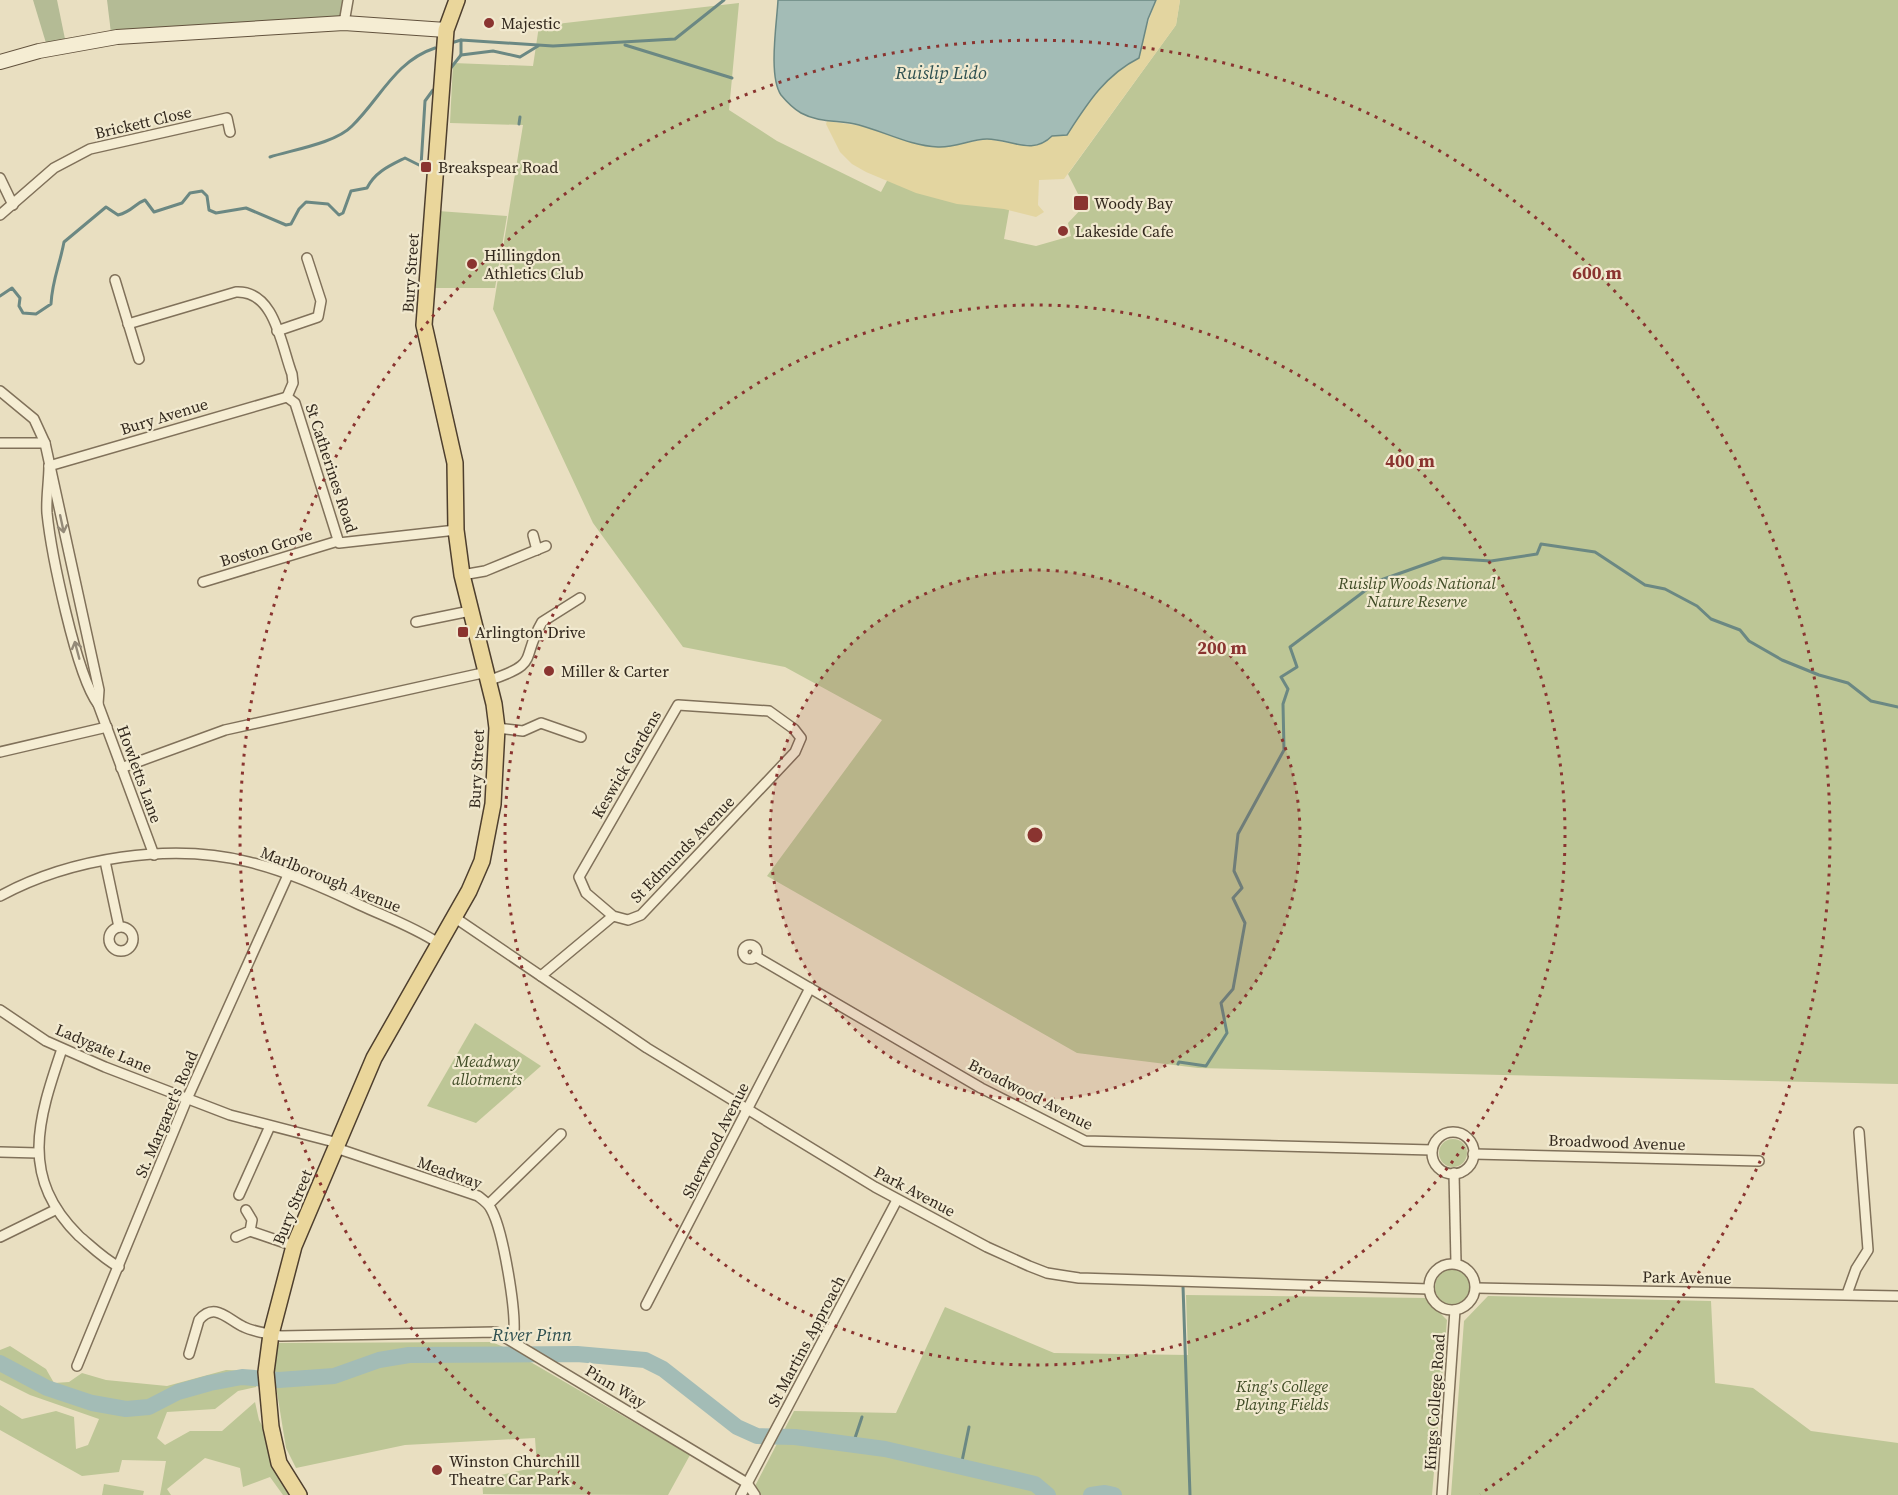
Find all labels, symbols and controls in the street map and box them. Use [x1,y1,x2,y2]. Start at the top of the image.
place label: Majestic [501,12,561,34]
marker: Majestic [482,16,496,30]
water label: Ruislip Lido [894,60,987,85]
street label: Brickett Close [92,100,194,144]
place label: Breakspear Road [438,156,558,178]
marker: Breakspear Road [419,160,433,174]
place label: Woody Bay [1094,192,1174,214]
marker: Woody Bay [1072,194,1090,212]
place label: Lakeside Cafe [1075,220,1174,242]
marker: Lakeside Cafe [1056,224,1070,238]
street label: Bury Street [396,232,424,313]
place label: Hillingdon Athletics Club [484,244,584,284]
marker: Hillingdon Athletics Club [465,257,479,271]
text: 600 m [1572,260,1622,285]
street label: Bury Avenue [118,392,210,440]
street label: St Catherines Road [301,401,363,535]
text: 400 m [1385,448,1435,473]
one-way arrow [56,514,68,533]
street label: Boston Grove [217,523,315,571]
park label: Ruislip Woods National Nature Reserve [1337,572,1496,612]
place label: Arlington Drive [475,621,586,643]
marker: Arlington Drive [456,625,470,639]
text: 200 m [1197,635,1247,660]
one-way arrow [71,641,82,660]
place label: Miller & Carter [561,660,669,682]
marker: Miller & Carter [542,664,556,678]
street label: Keswick Gardens [586,706,666,822]
street label: Howletts Lane [112,722,168,826]
street label: Bury Street [463,728,489,809]
street label: St Edmunds Avenue [625,791,739,907]
centre of rings [1025,825,1045,845]
street label: Marlborough Avenue [257,841,405,917]
street label: Ladygate Lane [52,1018,156,1078]
street label: St. Margaret's Road [129,1047,203,1181]
park label: Meadway allotments [452,1050,522,1090]
street label: Broadwood Avenue [965,1053,1097,1135]
street label: Sherwood Avenue [676,1078,754,1202]
street label: Broadwood Avenue [1548,1129,1686,1155]
street label: Meadway [415,1150,486,1194]
street label: Park Avenue [871,1160,959,1222]
street label: Bury Street [267,1165,317,1248]
street label: Park Avenue [1642,1265,1732,1289]
street label: St Martins Approach [762,1271,850,1411]
water label: River Pinn [491,1322,572,1347]
street label: Kings College Road [1418,1333,1450,1471]
street label: Pinn Way [581,1359,651,1413]
park label: King's College Playing Fields [1234,1375,1329,1415]
place label: Winston Churchill Theatre Car Park [449,1450,580,1490]
marker: Winston Churchill Theatre Car Park [430,1463,444,1477]

